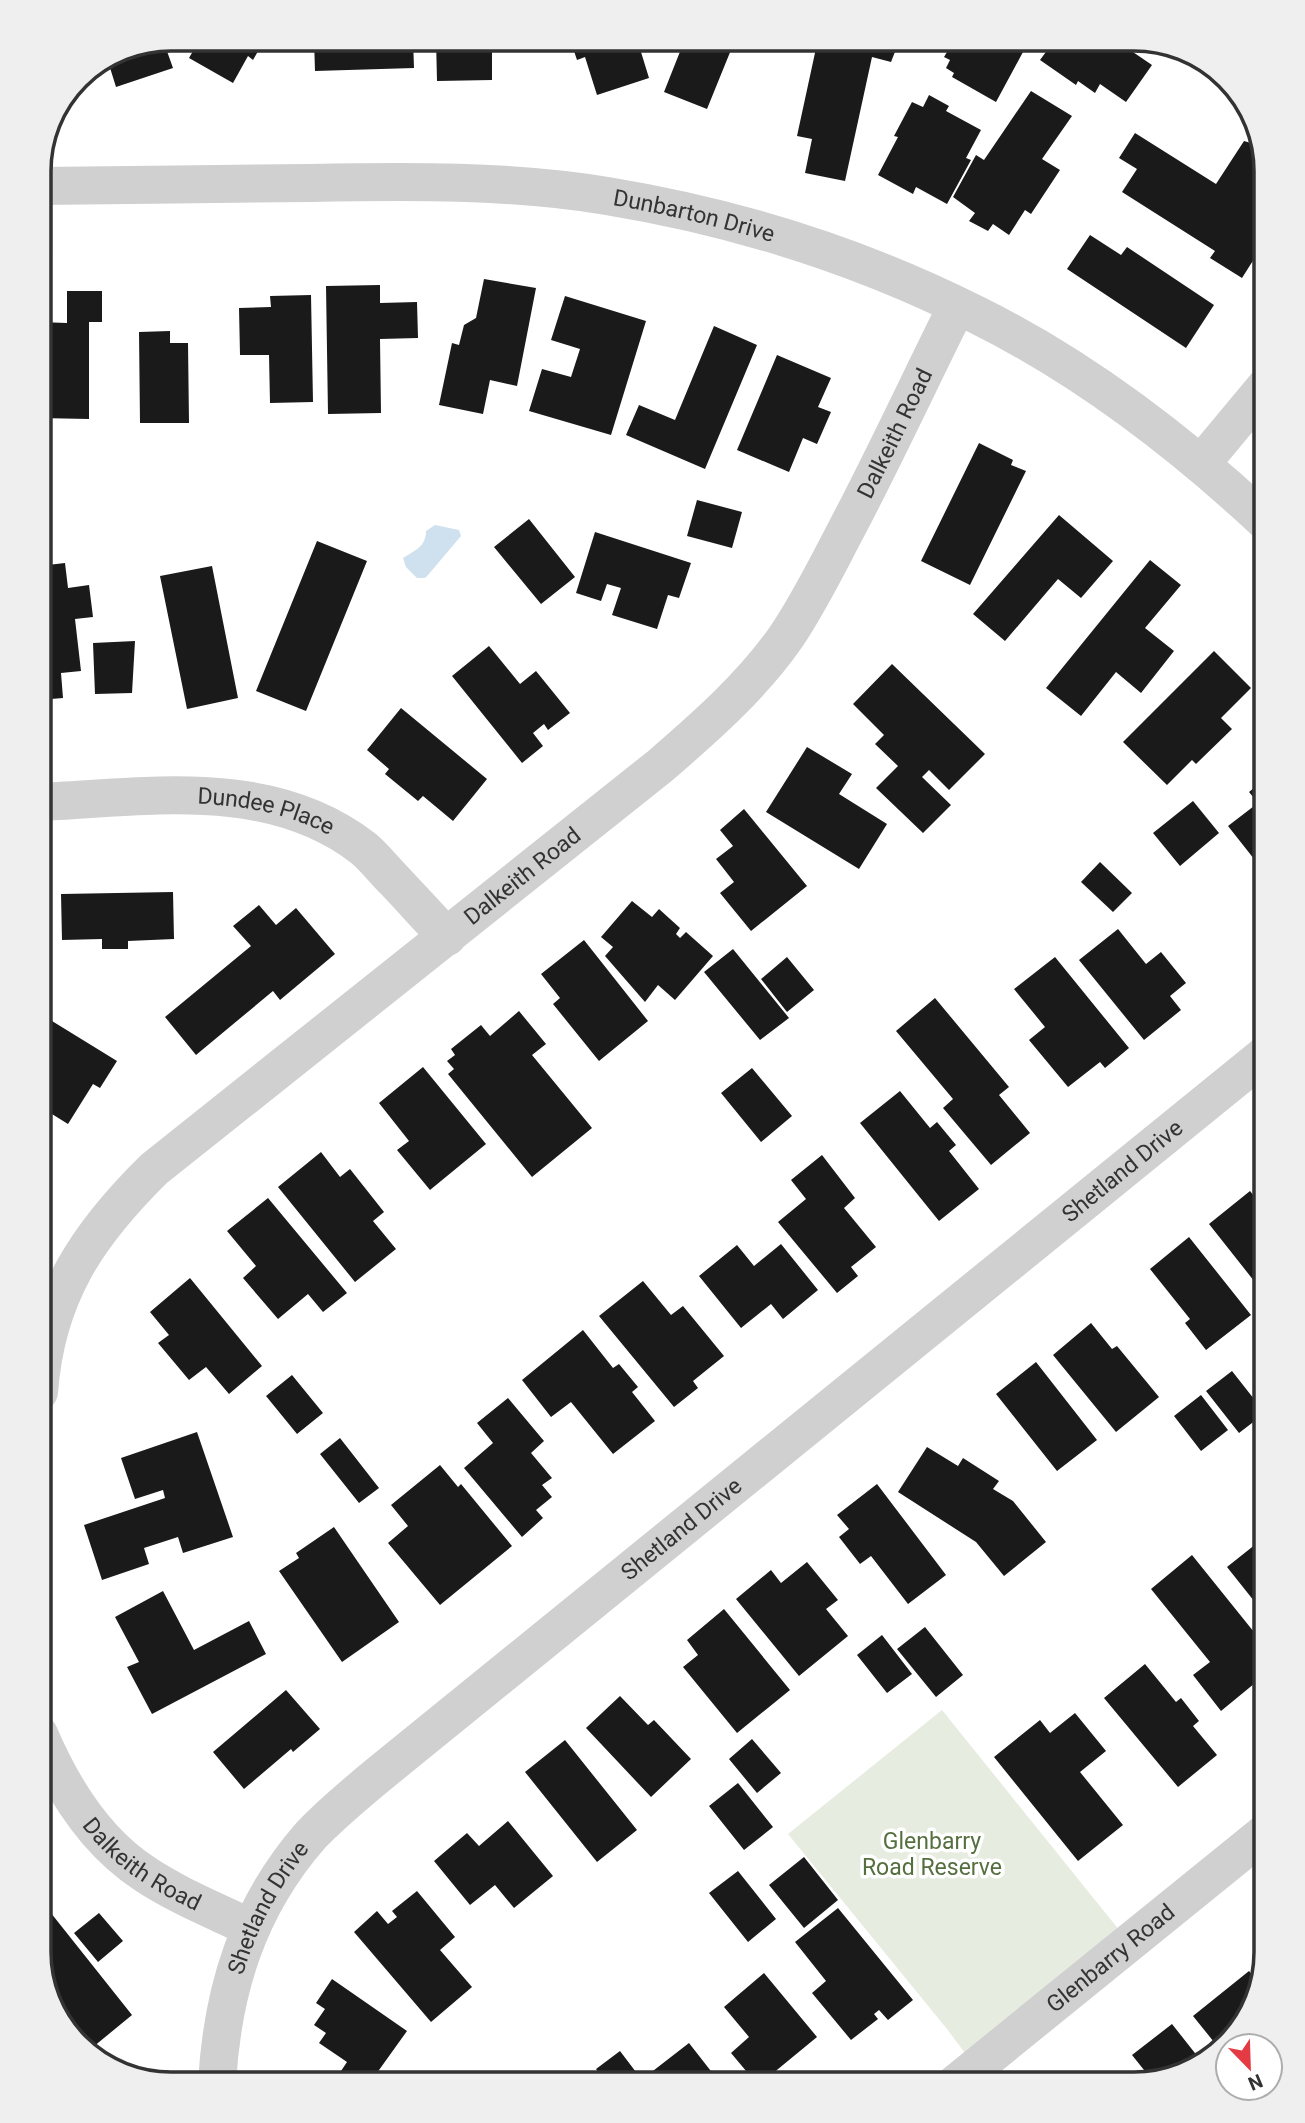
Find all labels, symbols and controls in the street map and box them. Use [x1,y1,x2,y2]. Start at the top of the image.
street label: Dunbarton Drive [611,184,778,248]
street label: Dalkeith Road [852,364,938,503]
street label: Dundee Place [197,783,339,841]
street label: Dalkeith Road [459,822,586,931]
street label: Shetland Drive [1057,1114,1188,1228]
street label: Shetland Drive [616,1472,747,1586]
street label: Dalkeith Road [77,1812,205,1917]
park label: Glenbarry Road Reserve [862,1828,1002,1881]
street label: Shetland Drive [223,1836,314,1977]
street label: Glenbarry Road [1041,1899,1180,2018]
north arrow [1214,2032,1284,2102]
text: N [1245,2069,1266,2095]

